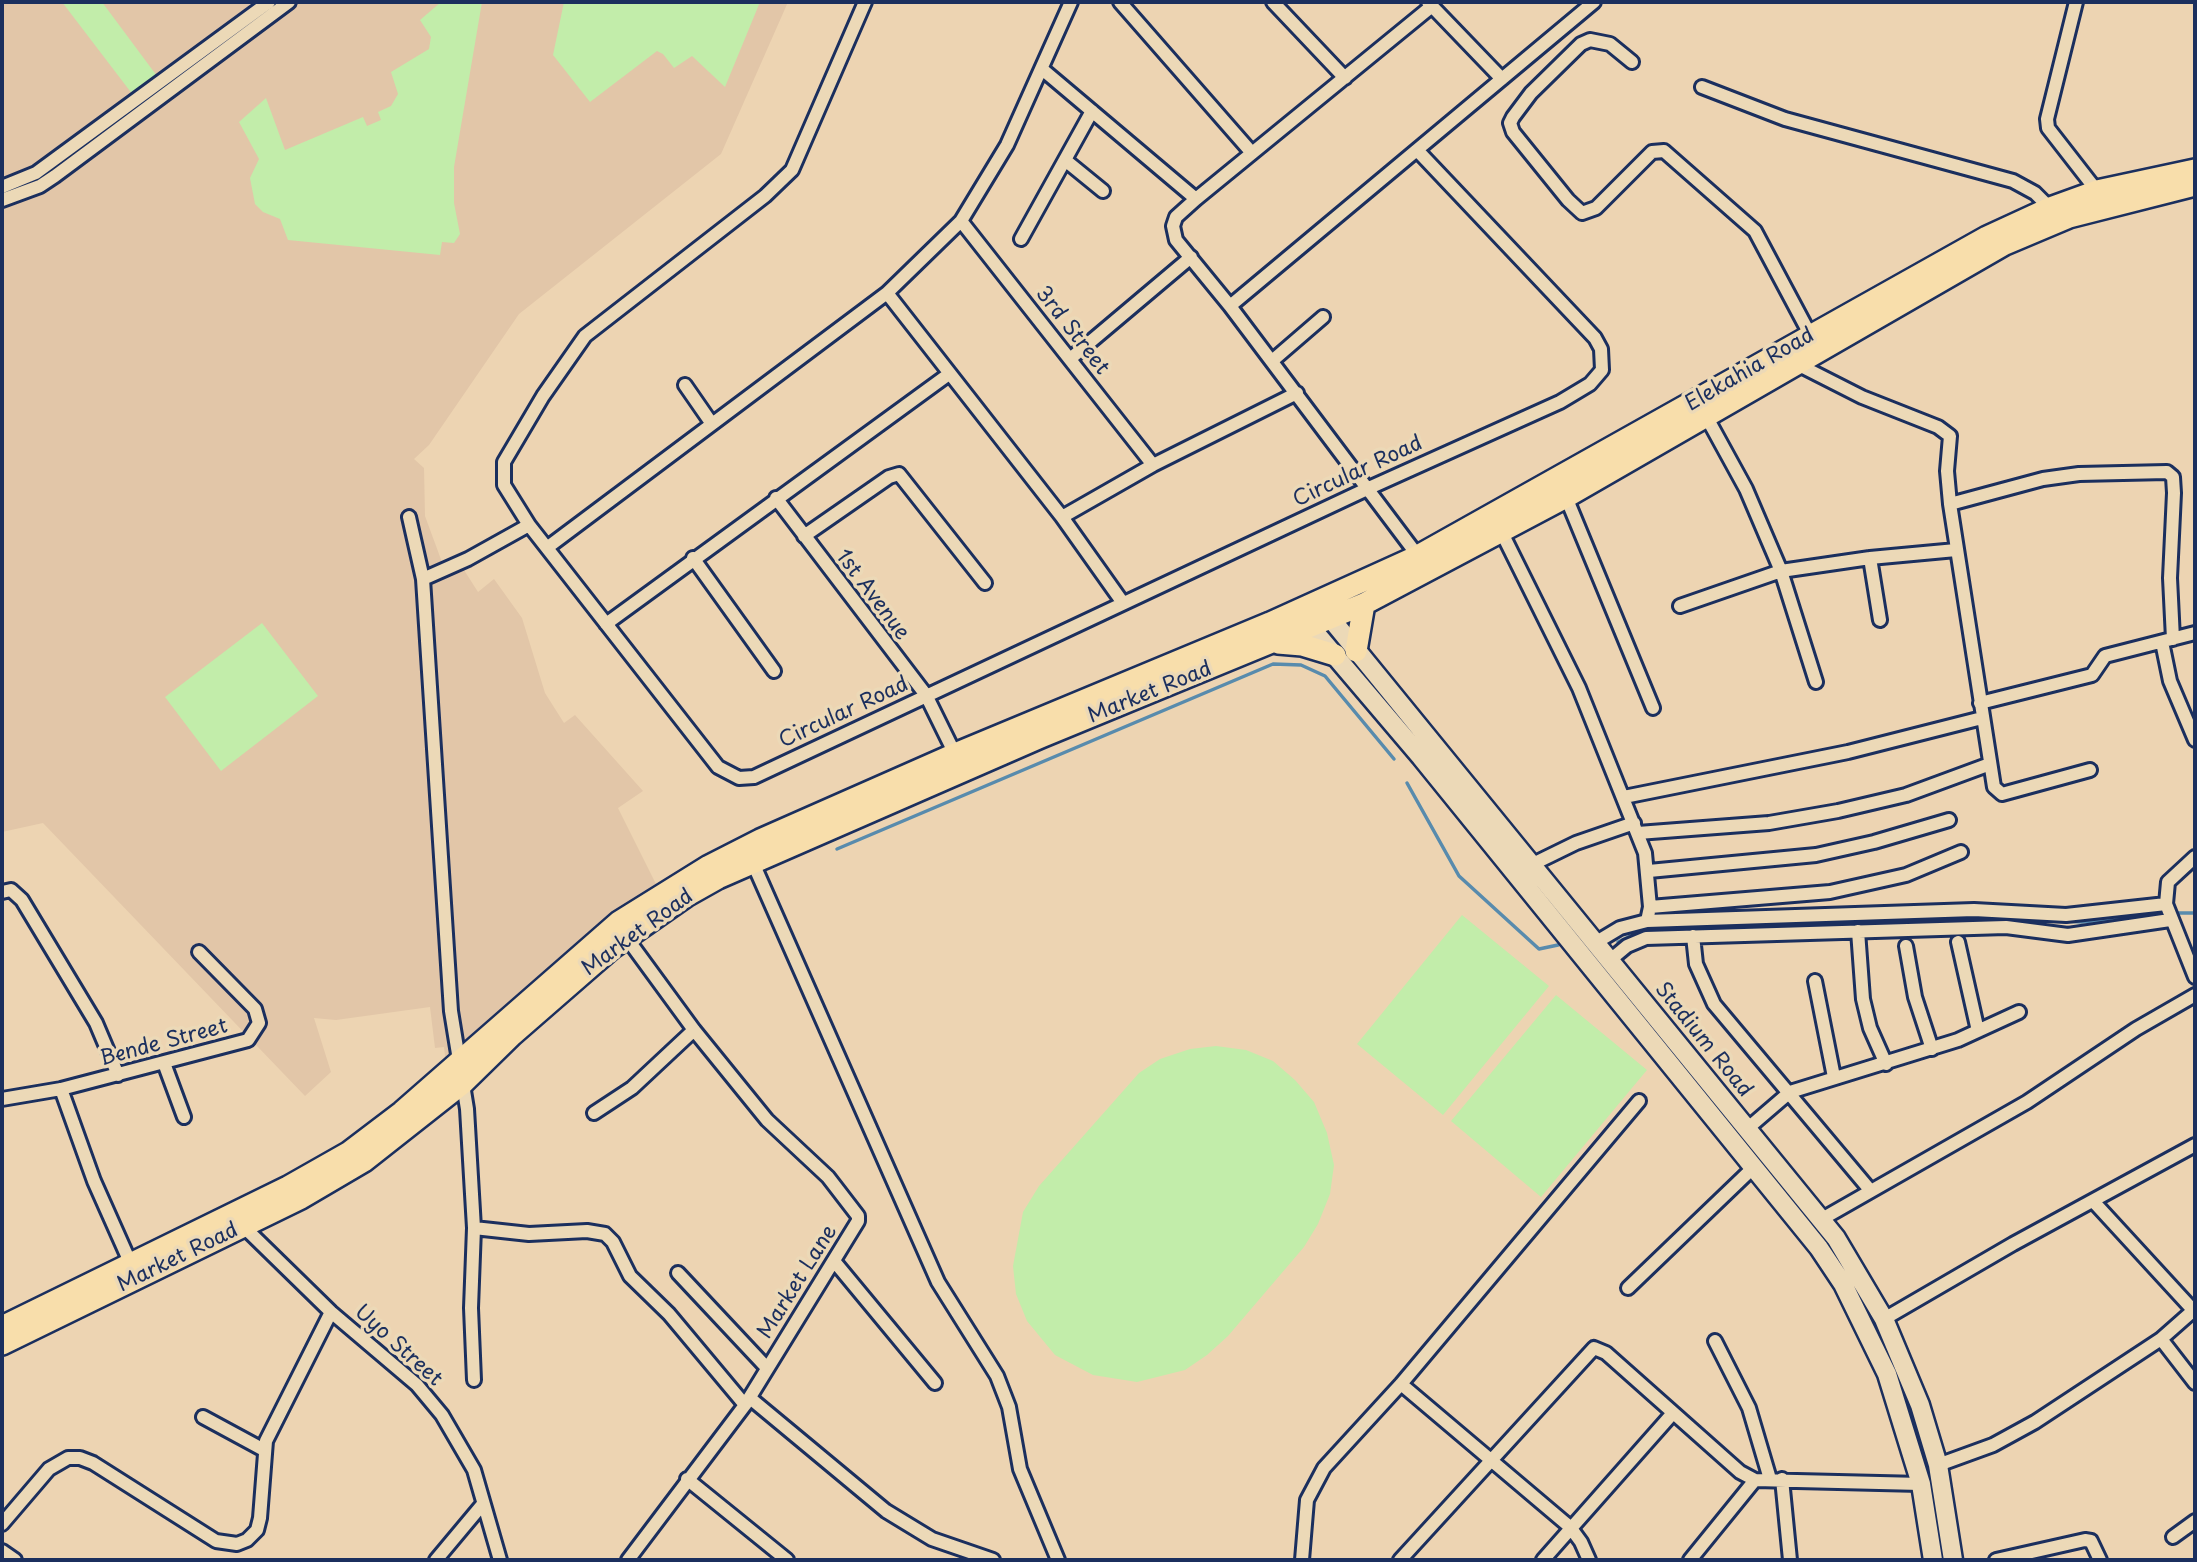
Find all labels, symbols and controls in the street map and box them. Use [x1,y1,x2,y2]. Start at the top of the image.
street label: 3rd Street [1030,282,1114,380]
street label: Elekahia Road [1681,323,1819,417]
street label: Circular Road [1289,431,1427,513]
street label: 1st Avenue [830,545,914,645]
street label: Market Road [1084,657,1216,729]
street label: Circular Road [775,672,913,754]
street label: Market Road [577,884,699,982]
street label: Stadium Road [1649,977,1757,1103]
street label: Bende Street [98,1014,230,1072]
street label: Market Road [113,1218,243,1298]
street label: Market Lane [753,1220,843,1344]
street label: Uyo Street [349,1300,447,1392]

